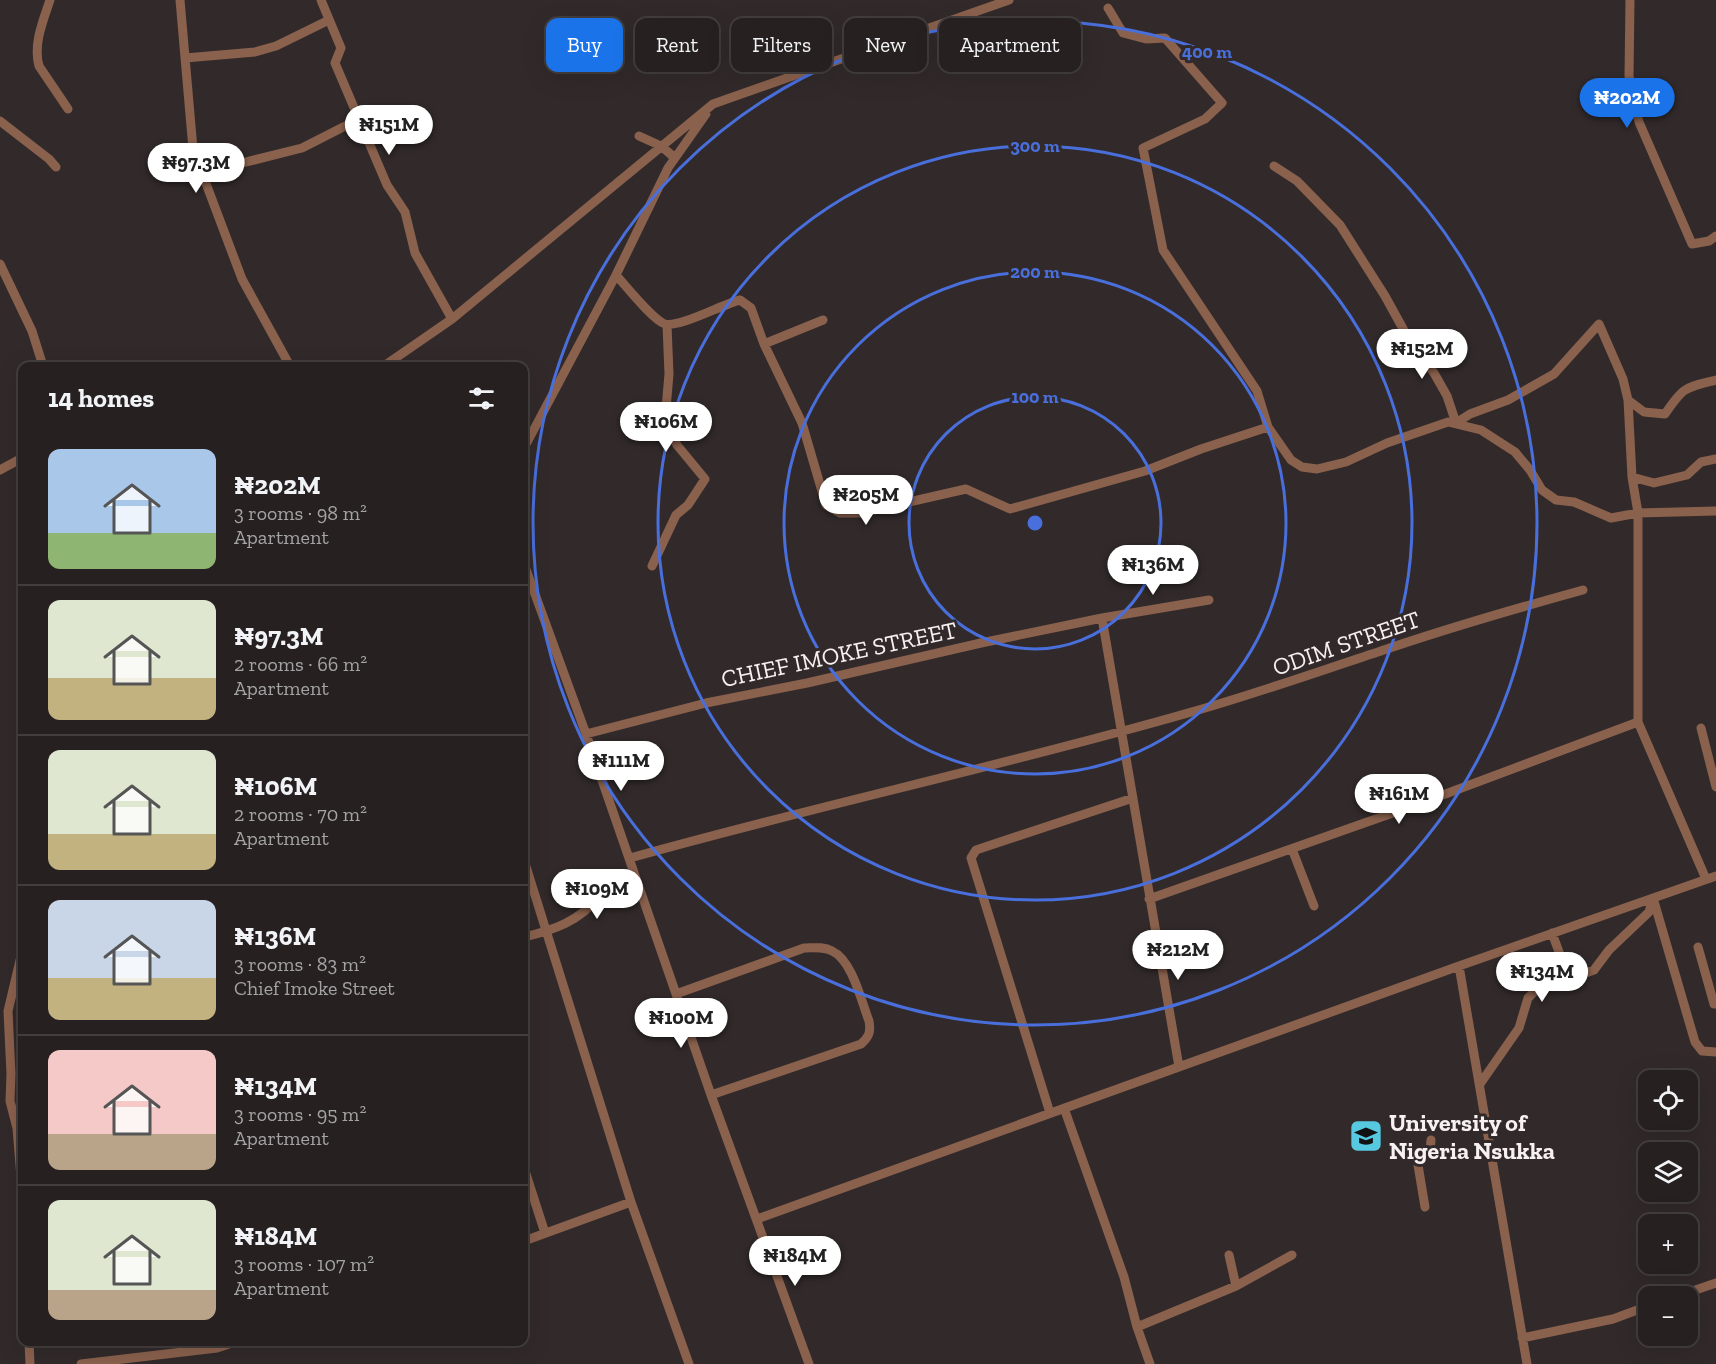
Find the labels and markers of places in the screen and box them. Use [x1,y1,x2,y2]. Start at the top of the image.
pin: ₦202M [1585,78,1669,129]
pin: ₦151M [347,105,431,156]
pin: ₦97.3M [147,143,245,194]
pin: ₦152M [1380,329,1464,380]
pin: ₦106M [624,402,708,453]
pin: ₦205M [824,475,908,526]
centre of rings [1025,513,1045,533]
pin: ₦136M [1111,545,1195,596]
pin: ₦111M [579,741,663,792]
pin: ₦161M [1357,774,1441,825]
pin: ₦109M [555,869,639,920]
pin: ₦212M [1136,930,1220,981]
pin: ₦134M [1500,952,1584,1003]
pin: ₦100M [639,998,723,1049]
place label: University of Nigeria Nsukka [1389,1108,1555,1165]
school or university icon: University of Nigeria Nsukka [1348,1118,1384,1154]
pin: ₦184M [753,1236,837,1287]

